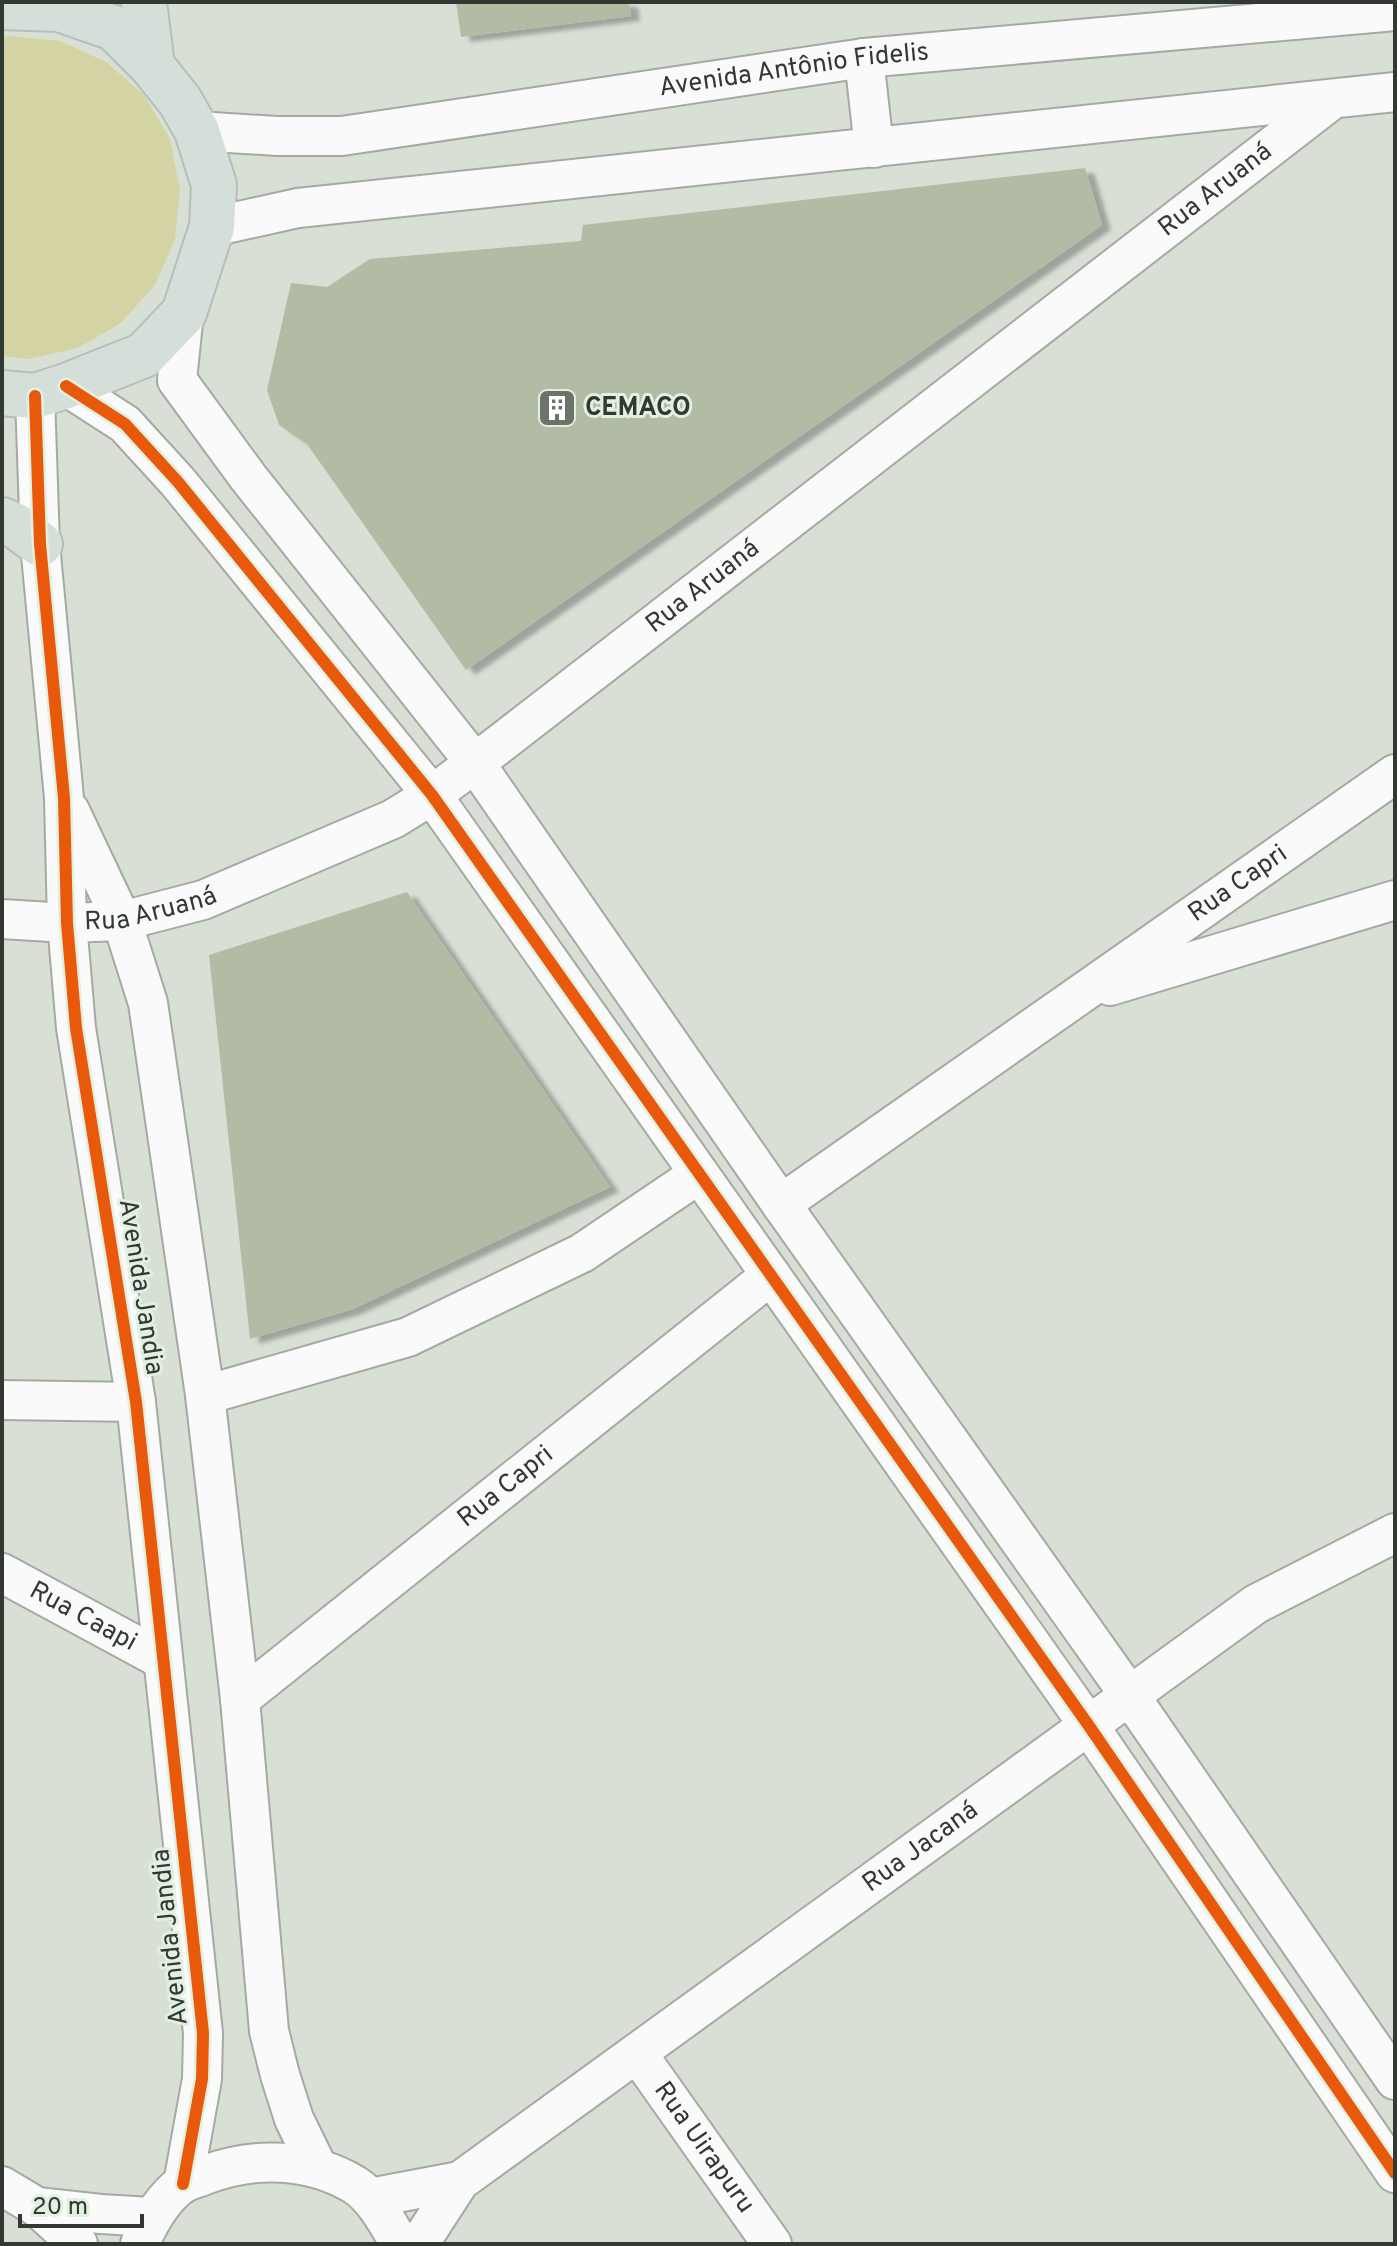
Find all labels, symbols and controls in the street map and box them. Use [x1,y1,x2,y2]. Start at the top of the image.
street label: Avenida Antônio Fidelis [657,36,930,105]
street label: Rua Aruaná [1152,136,1279,244]
building icon: CEMACO [536,387,578,429]
place label: CEMACO [585,392,691,425]
street label: Rua Aruaná [639,532,766,641]
street label: Rua Capri [1182,838,1294,930]
street label: Rua Aruaná [84,879,222,939]
street label: Avenida Jandia [110,1197,170,1377]
street label: Rua Capri [451,1439,560,1535]
street label: Rua Caapi [23,1574,142,1659]
street label: Rua Jacaná [856,1794,985,1900]
street label: Avenida Jandia [145,1847,197,2027]
street label: Rua Uirapuru [646,2075,762,2220]
scale bar [20,2178,142,2228]
text: 20 m [32,2193,88,2223]

